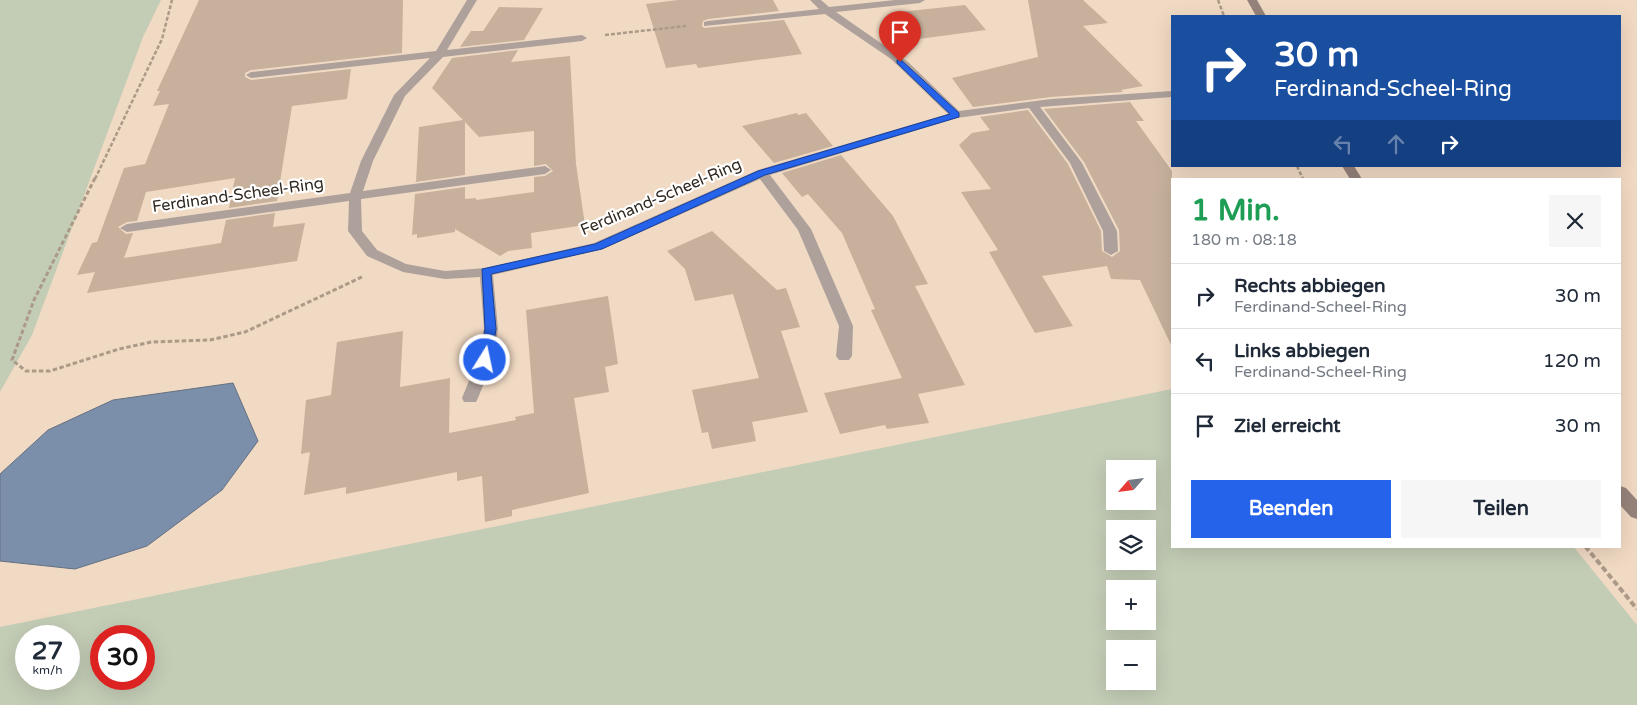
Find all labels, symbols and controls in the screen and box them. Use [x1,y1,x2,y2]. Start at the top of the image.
pin [879,11,921,62]
icon: arrive [886,18,914,46]
text: 30 m [1274,34,1359,76]
icon: right [1191,35,1256,100]
text: Ferdinand-Scheel-Ring [1274,76,1512,102]
icon: left [1329,130,1357,158]
icon: ahead [1382,130,1410,158]
icon: right [1435,130,1463,158]
street label: Ferdinand-Scheel-Ring [577,154,745,240]
street label: Ferdinand-Scheel-Ring [151,173,325,217]
text: 1 Min. [1191,192,1280,229]
button: close [1549,195,1601,247]
text: 180 m · 08:18 [1191,230,1297,250]
text: Rechts abbiegen [1234,275,1386,297]
icon: right [1191,282,1219,310]
text: 30 m [1555,285,1601,307]
text: Ferdinand-Scheel-Ring [1234,297,1407,317]
position arrow [458,333,510,385]
text: Links abbiegen [1234,340,1370,362]
icon: left [1191,347,1219,375]
text: 120 m [1543,350,1601,372]
text: Ferdinand-Scheel-Ring [1234,362,1407,382]
icon: arrive [1191,412,1219,440]
text: Ziel erreicht [1234,415,1341,437]
text: 30 m [1555,415,1601,437]
north arrow [1106,460,1156,510]
map controls [1106,460,1156,690]
button: Beenden [1191,480,1391,538]
button: Teilen [1401,480,1601,538]
button: layers [1106,520,1156,570]
button: + [1106,580,1156,630]
speed limit sign: 30 [90,625,155,690]
text: 27 [32,636,63,666]
button: − [1106,640,1156,690]
text: km/h [32,663,63,677]

